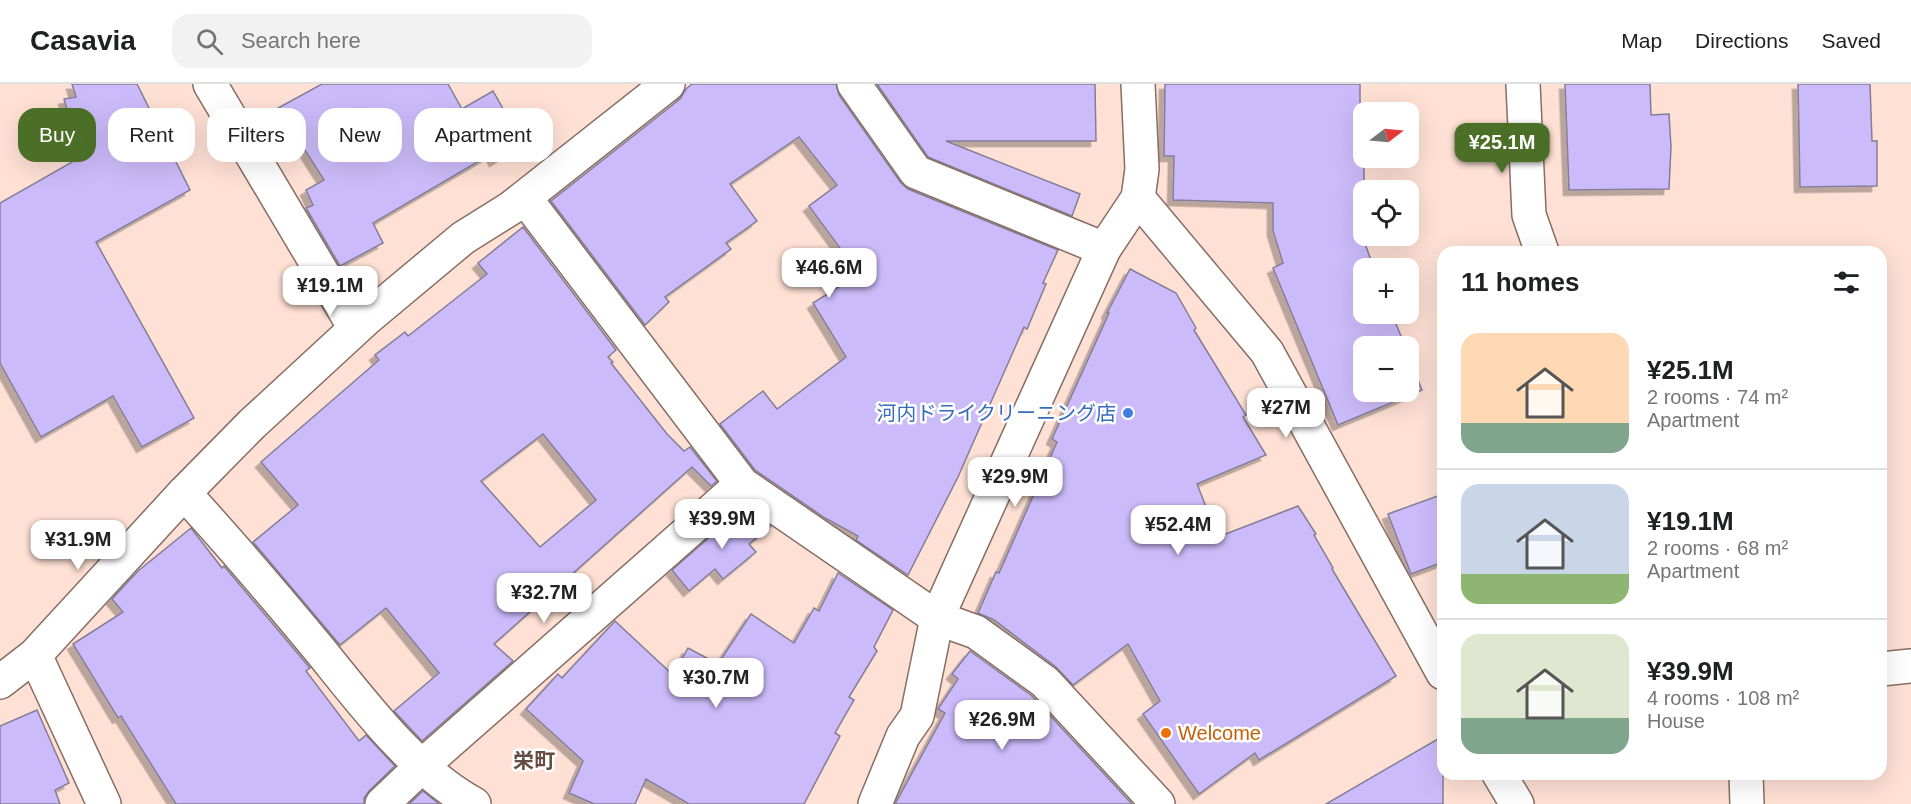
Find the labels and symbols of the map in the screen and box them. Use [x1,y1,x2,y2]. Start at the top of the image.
north arrow [1353,102,1419,168]
pin: ¥25.1M [1453,123,1551,174]
pin: ¥46.6M [780,248,878,299]
pin: ¥19.1M [281,266,379,317]
pin: ¥27M [1250,388,1322,439]
place label: 河内ドライクリーニング店 [876,402,1116,424]
marker: 河内ドライクリーニング店 [1121,406,1135,420]
pin: ¥29.9M [966,457,1064,508]
pin: ¥39.9M [673,499,771,550]
pin: ¥52.4M [1129,505,1227,556]
pin: ¥31.9M [29,520,127,571]
pin: ¥32.7M [495,573,593,624]
pin: ¥30.7M [667,658,765,709]
pin: ¥26.9M [953,700,1051,751]
place label: Welcome [1178,722,1261,744]
marker: Welcome [1159,726,1173,740]
district label: 栄町 [513,749,555,772]

